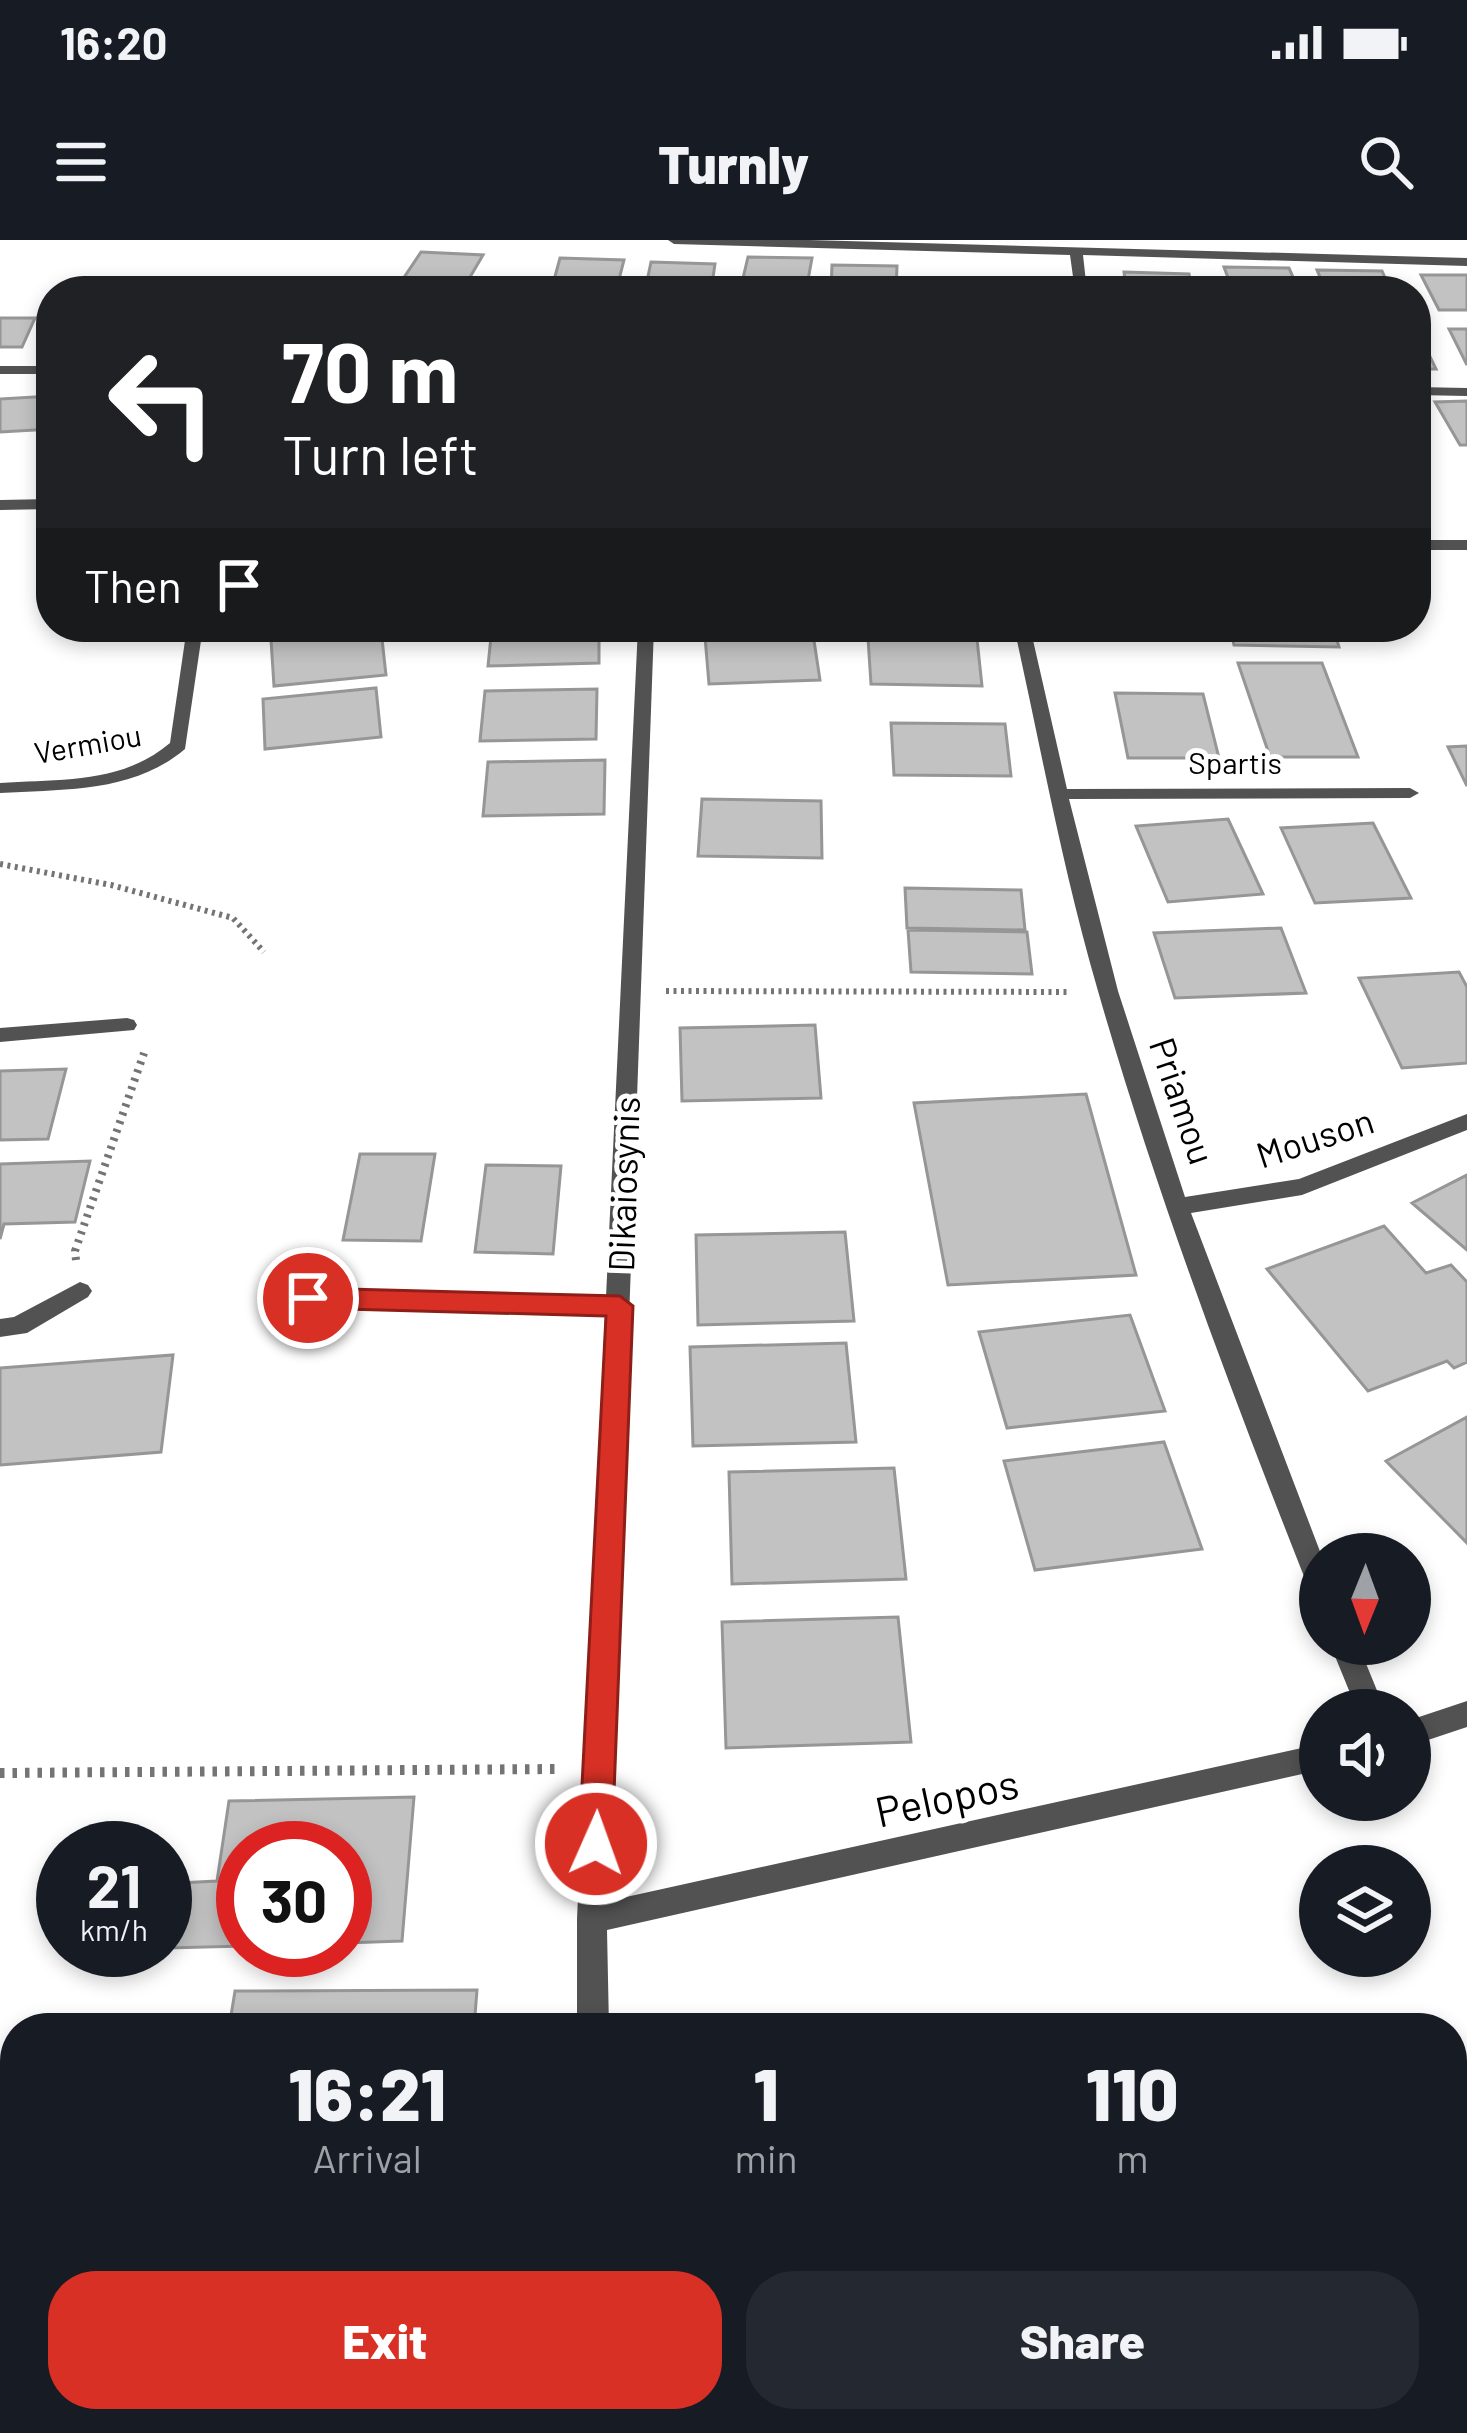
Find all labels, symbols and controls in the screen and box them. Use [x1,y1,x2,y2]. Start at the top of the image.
text: 16:20 [60,15,167,69]
icon: menu [48,129,114,195]
icon: search [1353,129,1419,195]
text: Turnly [658,130,809,195]
text: 70 m [282,319,458,420]
icon: left [84,324,240,480]
text: Turn left [282,421,479,486]
icon: arrive [206,552,272,618]
text: Then [84,558,182,612]
street label: Vermiou [31,716,144,770]
street label: Spartis [1188,744,1282,780]
street label: Priamou [1142,1032,1225,1169]
street label: Dikaiosynis [598,1096,647,1272]
street label: Mouson [1250,1097,1379,1176]
pin [257,1247,359,1349]
icon: arrive [275,1265,341,1331]
north arrow [1299,1533,1431,1665]
map controls [1299,1533,1431,1977]
button: sound [1299,1689,1431,1821]
street label: Pelopos [870,1757,1023,1837]
position arrow [533,1781,659,1907]
speed limit sign: 30 [216,1821,372,1977]
button: layers [1299,1845,1431,1977]
text: 21 [87,1848,141,1920]
text: km/h [80,1911,148,1947]
text: 16:21 [288,2049,446,2135]
text: 1 [753,2049,779,2135]
text: 110 [1086,2049,1179,2135]
text: Arrival [313,2134,422,2181]
text: min [734,2134,798,2181]
text: m [1116,2134,1148,2181]
button: Exit [48,2271,722,2409]
button: Share [746,2271,1419,2409]

